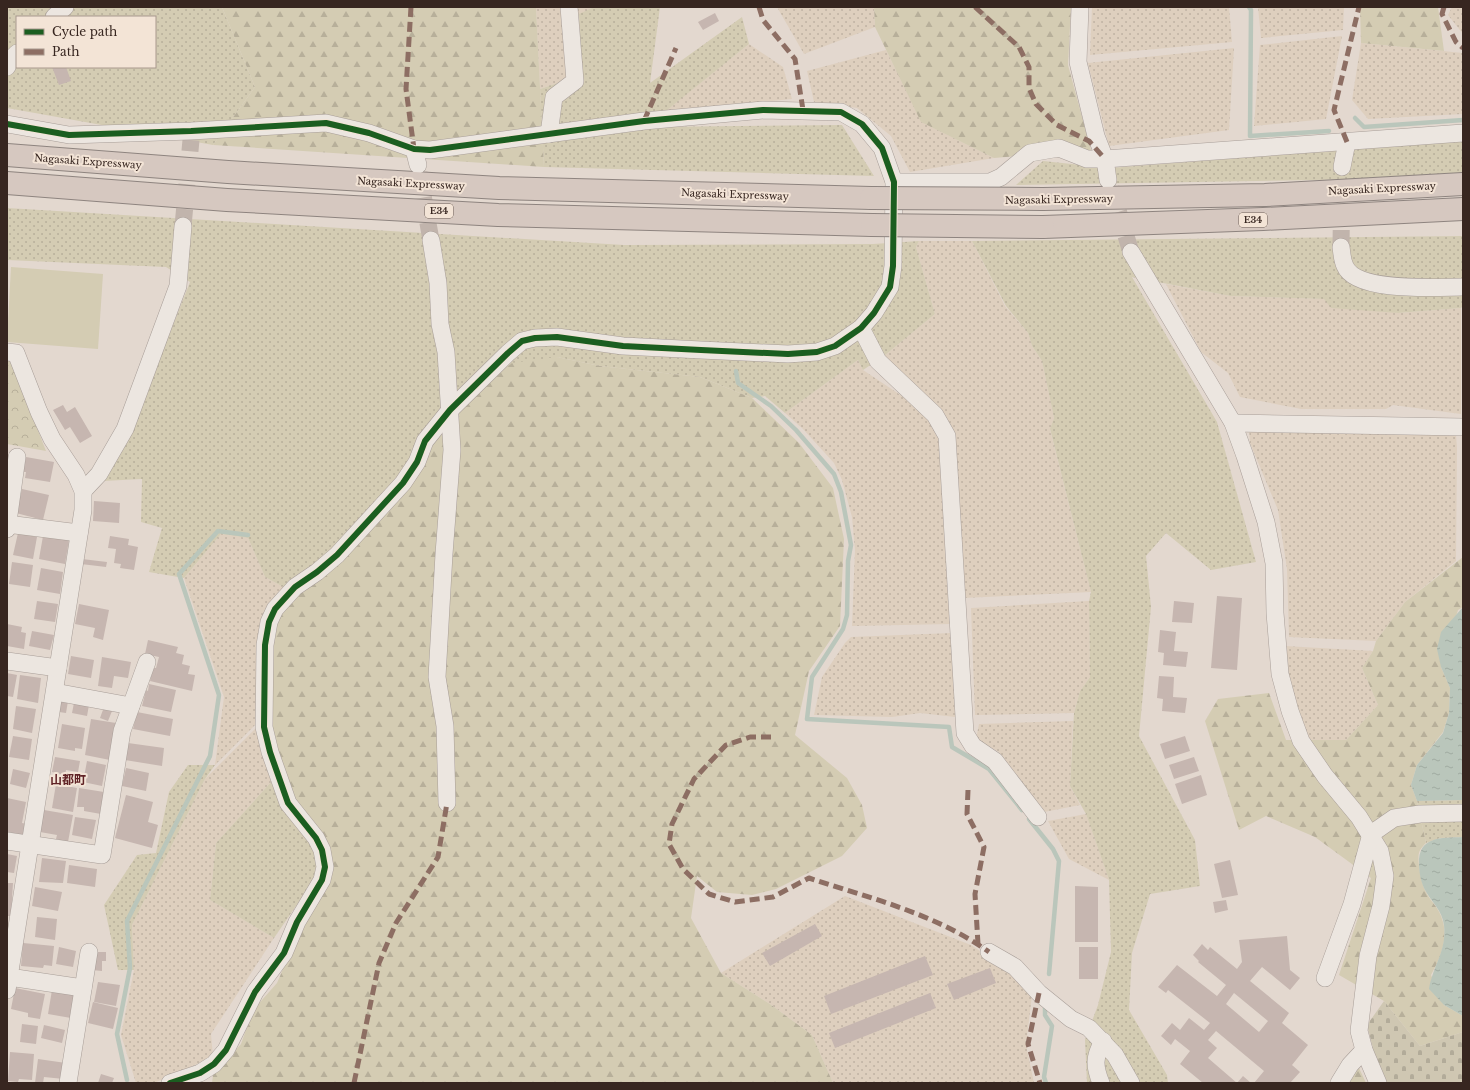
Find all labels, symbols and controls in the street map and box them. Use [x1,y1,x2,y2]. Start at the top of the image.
legend [16,16,156,68]
text: Cycle path [52,24,117,39]
text: Path [52,44,80,59]
street label: Nagasaki Expressway [34,151,143,172]
street label: Nagasaki Expressway [357,174,466,193]
street label: Nagasaki Expressway [1328,179,1437,198]
street label: Nagasaki Expressway [681,186,790,203]
street label: Nagasaki Expressway [1005,192,1114,207]
road number: E34 [425,204,453,218]
road number: E34 [1239,213,1267,227]
district label: 山都町 [50,772,86,787]

